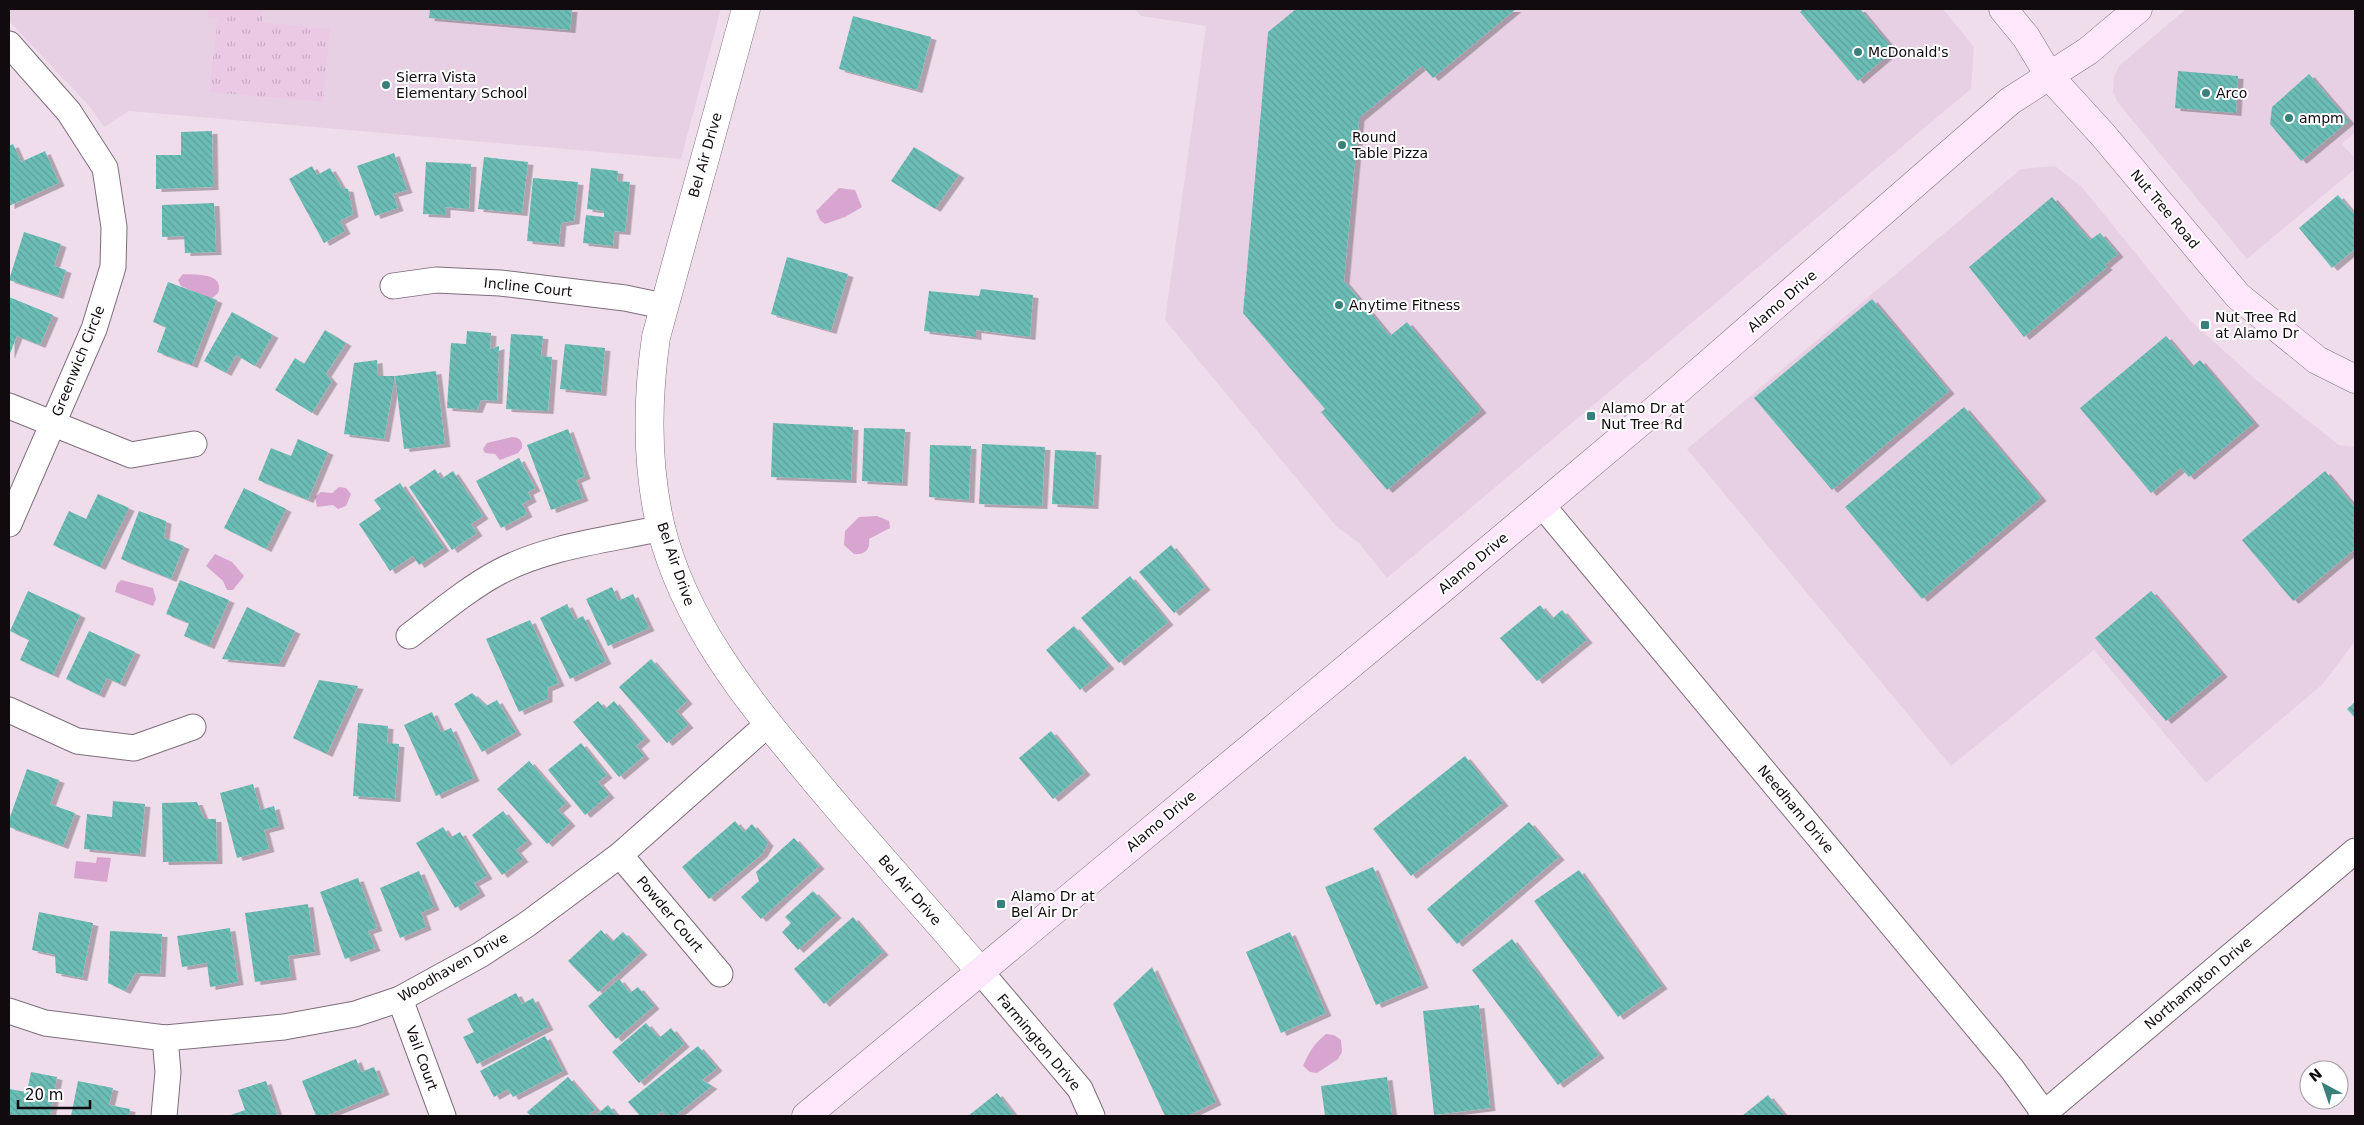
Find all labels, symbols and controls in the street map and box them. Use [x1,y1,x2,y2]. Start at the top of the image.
place label: McDonald's [1868,44,1949,60]
marker: McDonald's [1852,46,1864,58]
place label: Sierra Vista Elementary School [396,69,528,101]
marker: Sierra Vista Elementary School [380,79,392,91]
place label: Arco [2216,85,2247,101]
marker: Arco [2200,87,2212,99]
place label: ampm [2299,110,2344,126]
street label: Bel Air Drive [685,111,725,199]
marker: ampm [2283,112,2295,124]
place label: Round Table Pizza [1351,129,1428,161]
marker: Round Table Pizza [1336,139,1348,151]
street label: Nut Tree Road [2127,166,2203,252]
street label: Alamo Drive [1744,267,1820,335]
street label: Incline Court [483,274,574,300]
place label: Anytime Fitness [1349,297,1460,313]
marker: Anytime Fitness [1333,299,1345,311]
street label: Greenwich Circle [48,303,108,419]
place label: Nut Tree Rd at Alamo Dr [2215,309,2299,341]
marker: Nut Tree Rd at Alamo Dr [2199,319,2211,331]
place label: Alamo Dr at Nut Tree Rd [1601,400,1685,432]
marker: Alamo Dr at Nut Tree Rd [1585,410,1597,422]
street label: Bel Air Drive [654,520,698,608]
street label: Alamo Drive [1435,529,1511,597]
street label: Needham Drive [1755,762,1837,856]
street label: Alamo Drive [1123,787,1199,855]
street label: Bel Air Drive [875,852,945,928]
street label: Powder Court [634,873,707,956]
place label: Alamo Dr at Bel Air Dr [1011,888,1095,920]
marker: Alamo Dr at Bel Air Dr [995,898,1007,910]
street label: Woodhaven Drive [395,929,511,1005]
street label: Northampton Drive [2141,933,2255,1033]
street label: Farmington Drive [994,991,1084,1093]
street label: Vail Court [403,1023,441,1093]
north arrow [2299,1060,2349,1110]
text: N [2306,1065,2325,1085]
scale bar [18,1078,90,1110]
text: 20 m [25,1086,63,1104]

